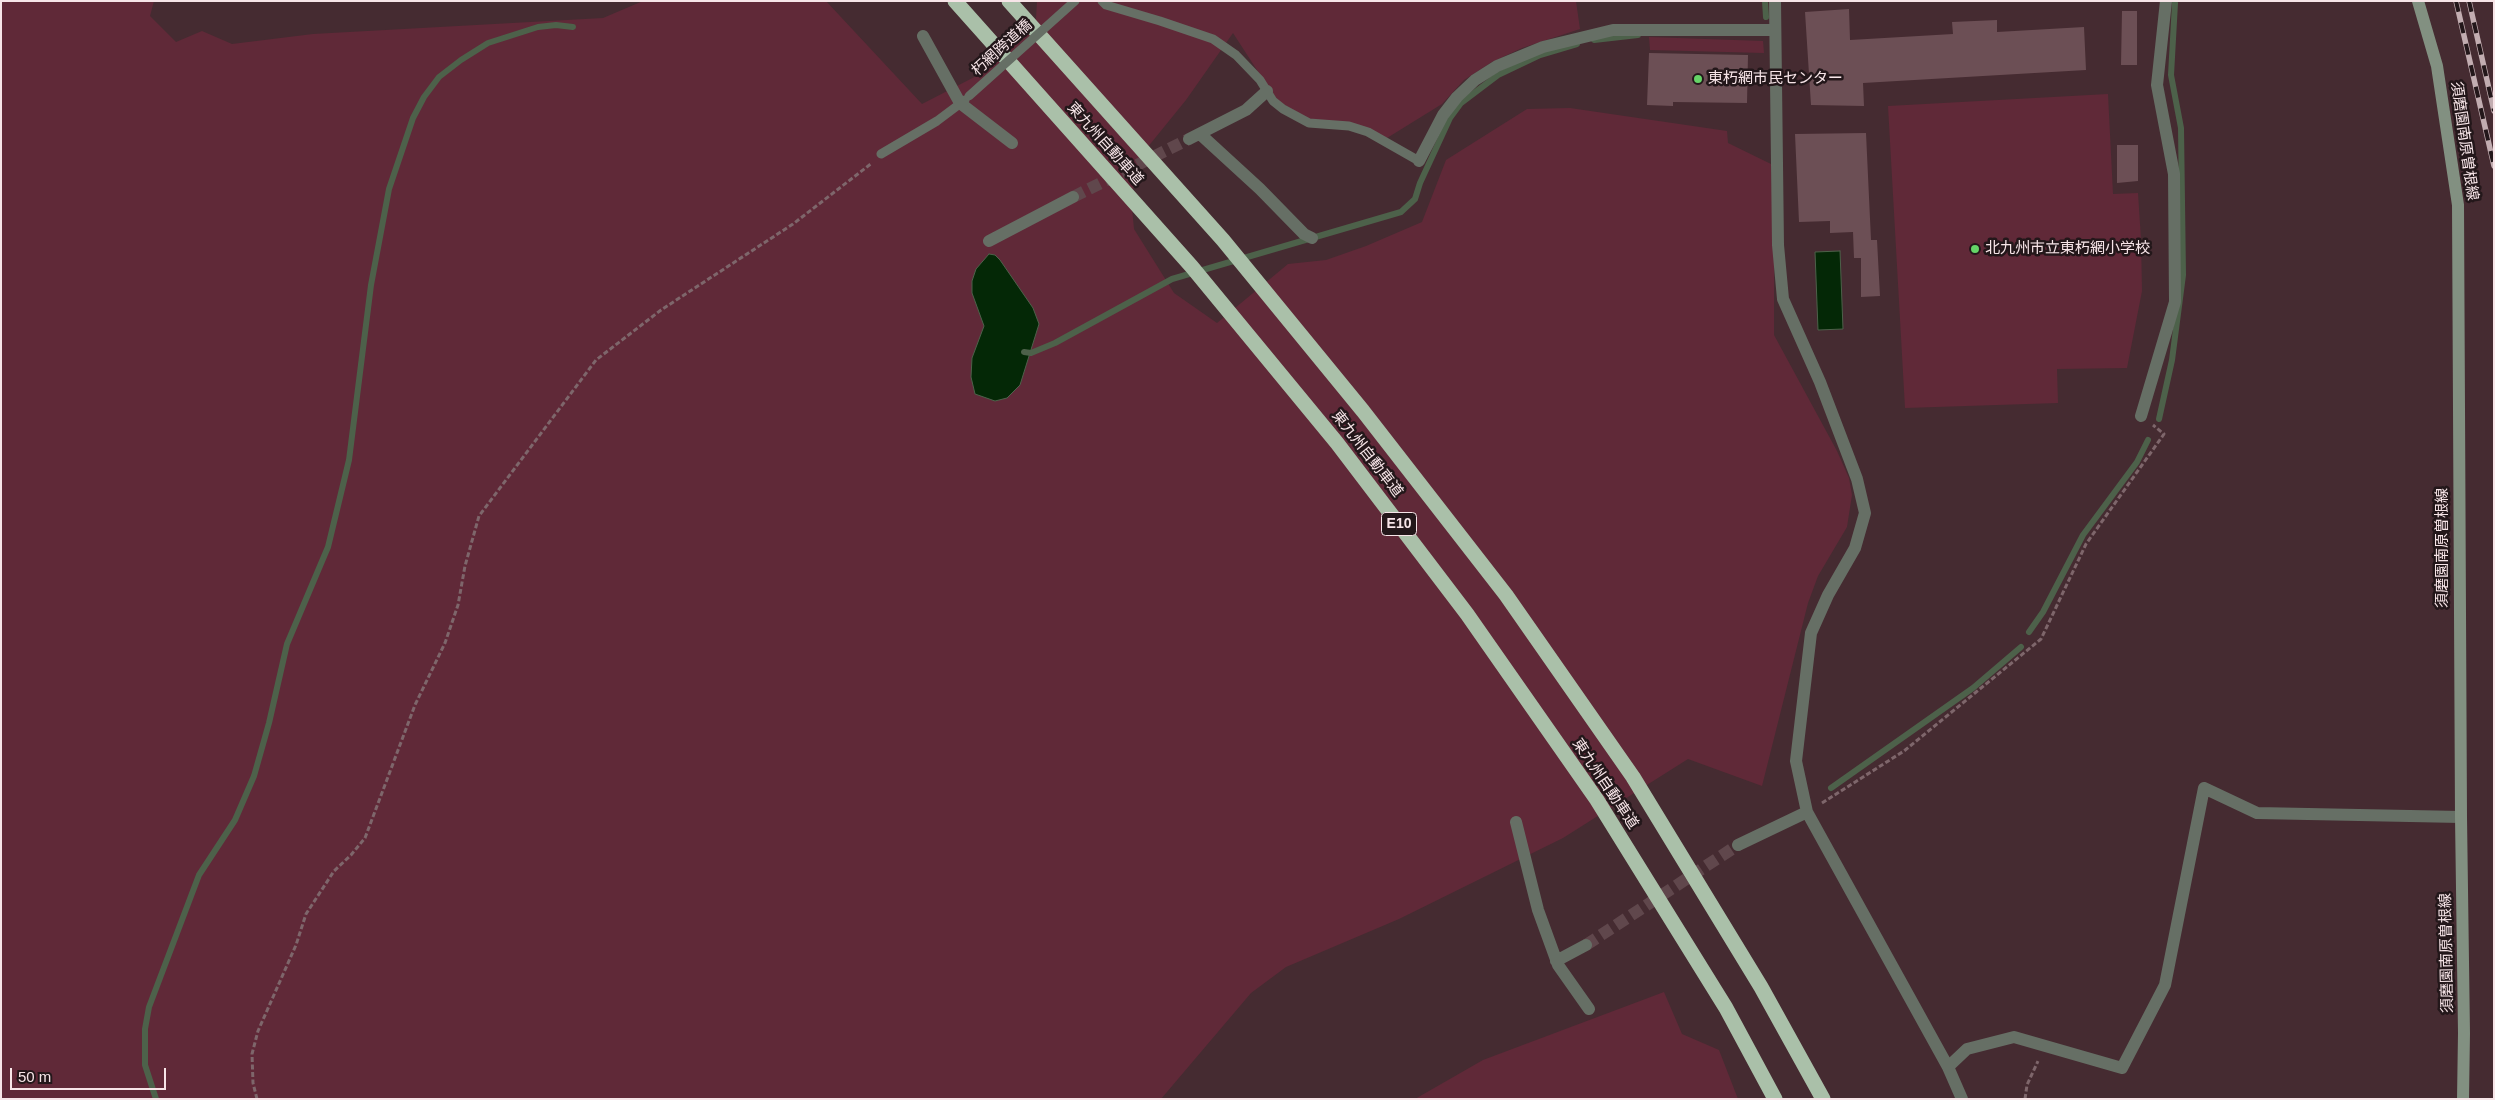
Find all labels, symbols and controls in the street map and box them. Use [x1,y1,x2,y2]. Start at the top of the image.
street label: 朽網跨道橋 [968,16,1036,80]
place label: 東朽網市民センター [1708,70,1843,88]
marker: 東朽網市民センター [1692,73,1704,85]
street label: 須磨園南原曽根線 [2447,80,2481,202]
street label: 東九州自動車道 [1063,99,1147,189]
place label: 北九州市立東朽網小学校 [1985,240,2150,258]
marker: 北九州市立東朽網小学校 [1969,243,1981,255]
street label: 東九州自動車道 [1328,407,1406,501]
street label: 須磨園南原曽根線 [2434,488,2452,608]
road number: E10 [1382,512,1416,536]
street label: 東九州自動車道 [1568,735,1642,833]
street label: 須磨園南原曽根線 [2437,893,2457,1013]
scale bar [12,1058,169,1090]
text: 50 m [18,1068,51,1085]

